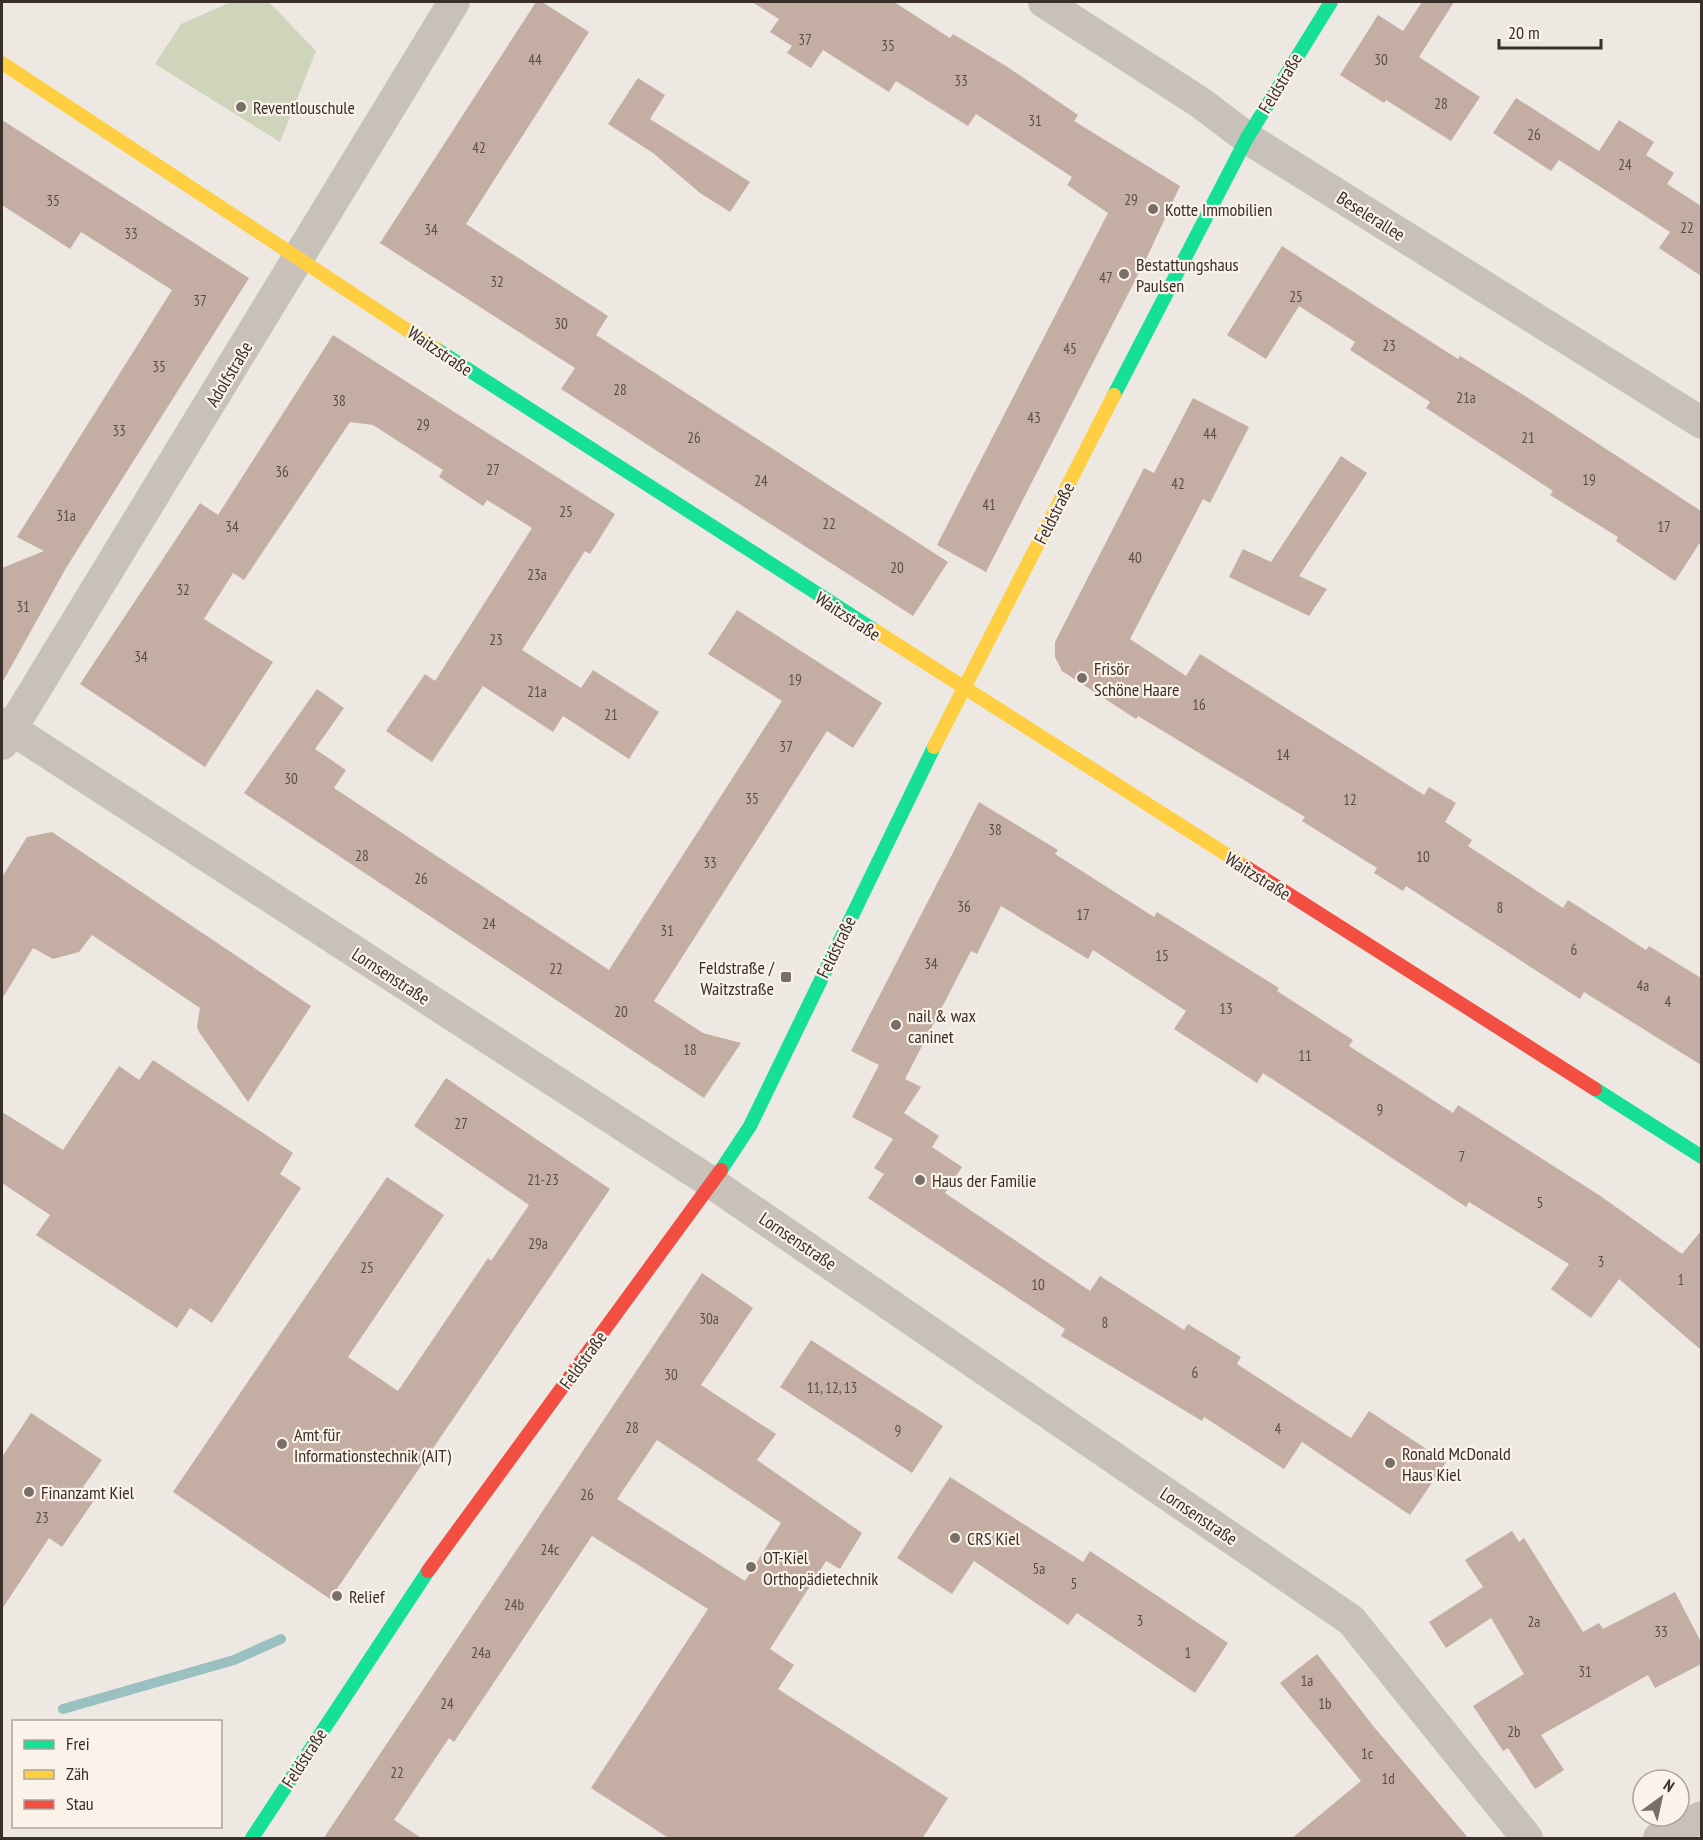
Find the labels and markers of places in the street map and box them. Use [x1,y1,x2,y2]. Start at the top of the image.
place label: Reventlouschule [253,96,355,119]
marker: Reventlouschule [234,100,248,114]
place label: Kotte Immobilien [1165,198,1273,221]
marker: Kotte Immobilien [1146,202,1160,216]
place label: Bestattungshaus Paulsen [1136,253,1239,297]
marker: Bestattungshaus Paulsen [1117,267,1131,281]
place label: Frisör Schöne Haare [1094,657,1179,701]
marker: Frisör Schöne Haare [1075,671,1089,685]
place label: Feldstraße / Waitzstraße [699,956,775,1000]
marker: Feldstraße / Waitzstraße [779,970,793,984]
place label: nail & wax caninet [908,1004,976,1048]
marker: nail & wax caninet [889,1018,903,1032]
place label: Haus der Familie [932,1169,1036,1192]
marker: Haus der Familie [913,1173,927,1187]
place label: Amt für Informationstechnik (AIT) [294,1423,452,1467]
marker: Amt für Informationstechnik (AIT) [275,1437,289,1451]
place label: Ronald McDonald Haus Kiel [1402,1442,1511,1486]
marker: Ronald McDonald Haus Kiel [1383,1456,1397,1470]
place label: Finanzamt Kiel [41,1481,135,1504]
marker: Finanzamt Kiel [22,1485,36,1499]
place label: CRS Kiel [967,1527,1021,1550]
marker: CRS Kiel [948,1531,962,1545]
place label: OT-Kiel Orthopädietechnik [763,1546,878,1590]
marker: OT-Kiel Orthopädietechnik [744,1560,758,1574]
place label: Relief [349,1585,386,1608]
marker: Relief [330,1589,344,1603]

